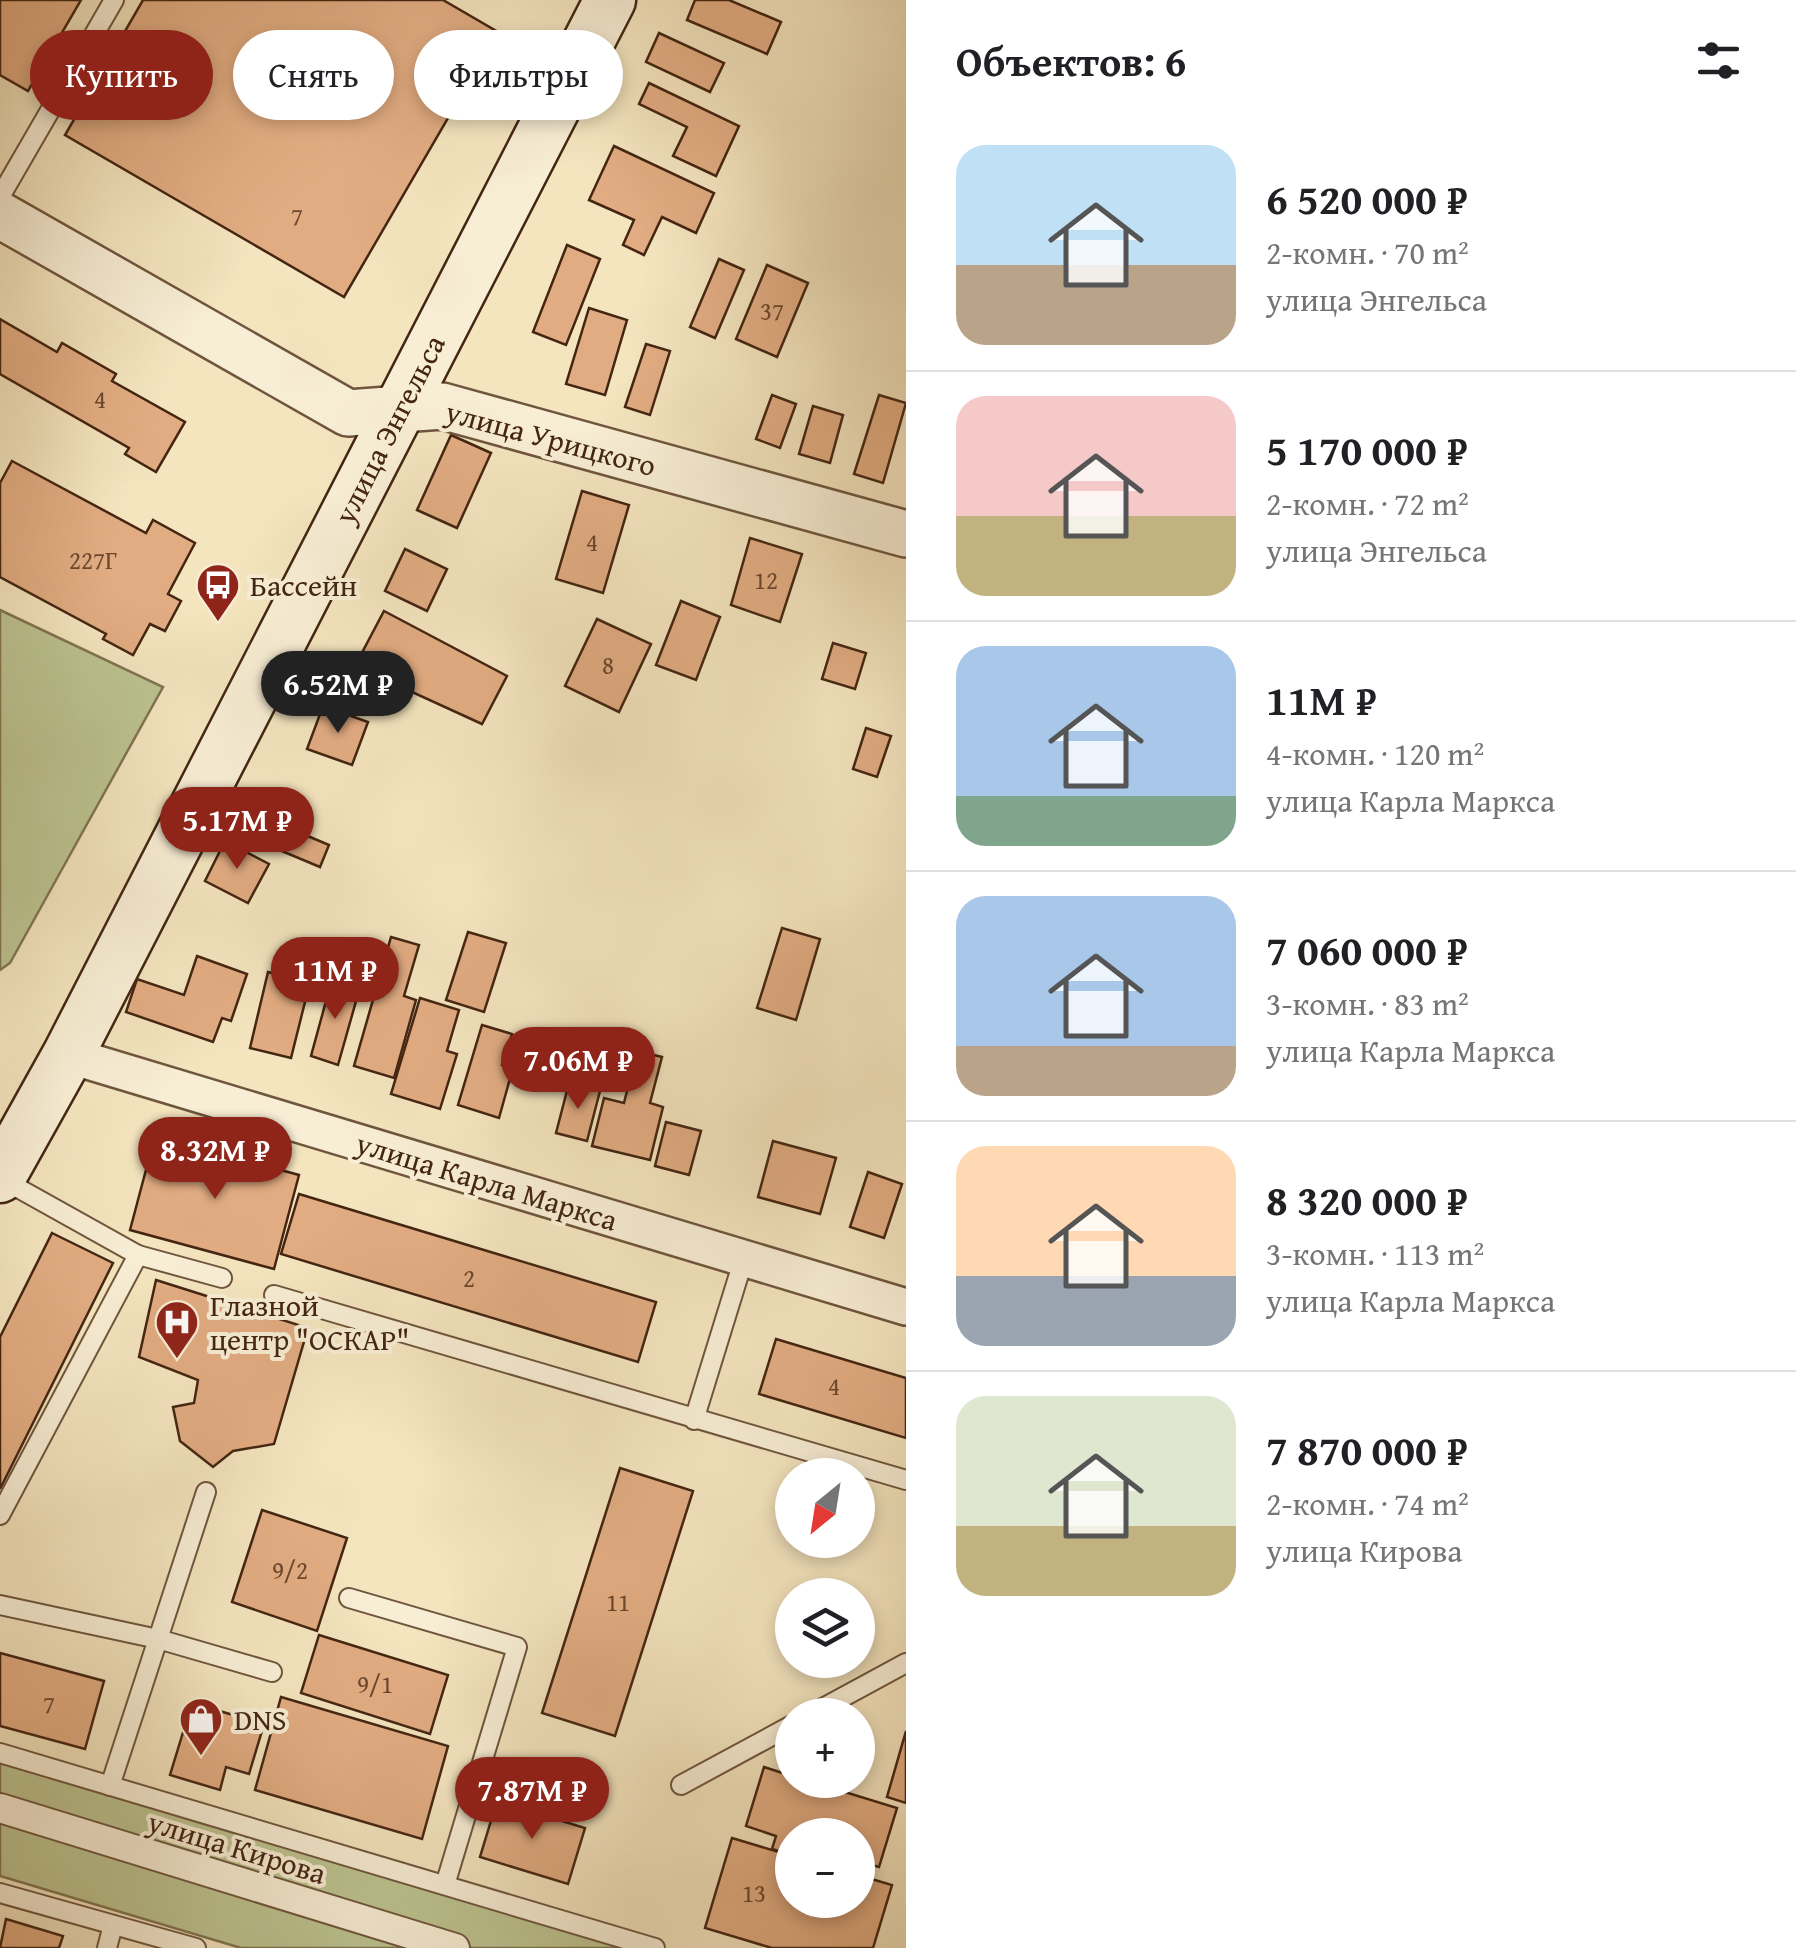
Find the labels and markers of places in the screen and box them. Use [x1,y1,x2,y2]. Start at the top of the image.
bus stop icon: Бассейн [195,562,241,623]
place label: Бассейн [250,563,357,607]
pin: 6.52M ₽ [246,651,430,736]
pin: 5.17M ₽ [145,787,329,872]
pin: 11M ₽ [265,937,405,1022]
pin: 7.06M ₽ [486,1027,670,1112]
pin: 8.32M ₽ [123,1117,307,1202]
place label: Глазной центр "ОСКАР" [210,1283,409,1361]
hospital icon: Глазной центр "ОСКАР" [154,1299,200,1360]
shop icon: DNS [178,1696,224,1757]
place label: DNS [234,1697,287,1741]
pin: 7.87M ₽ [440,1757,624,1842]

